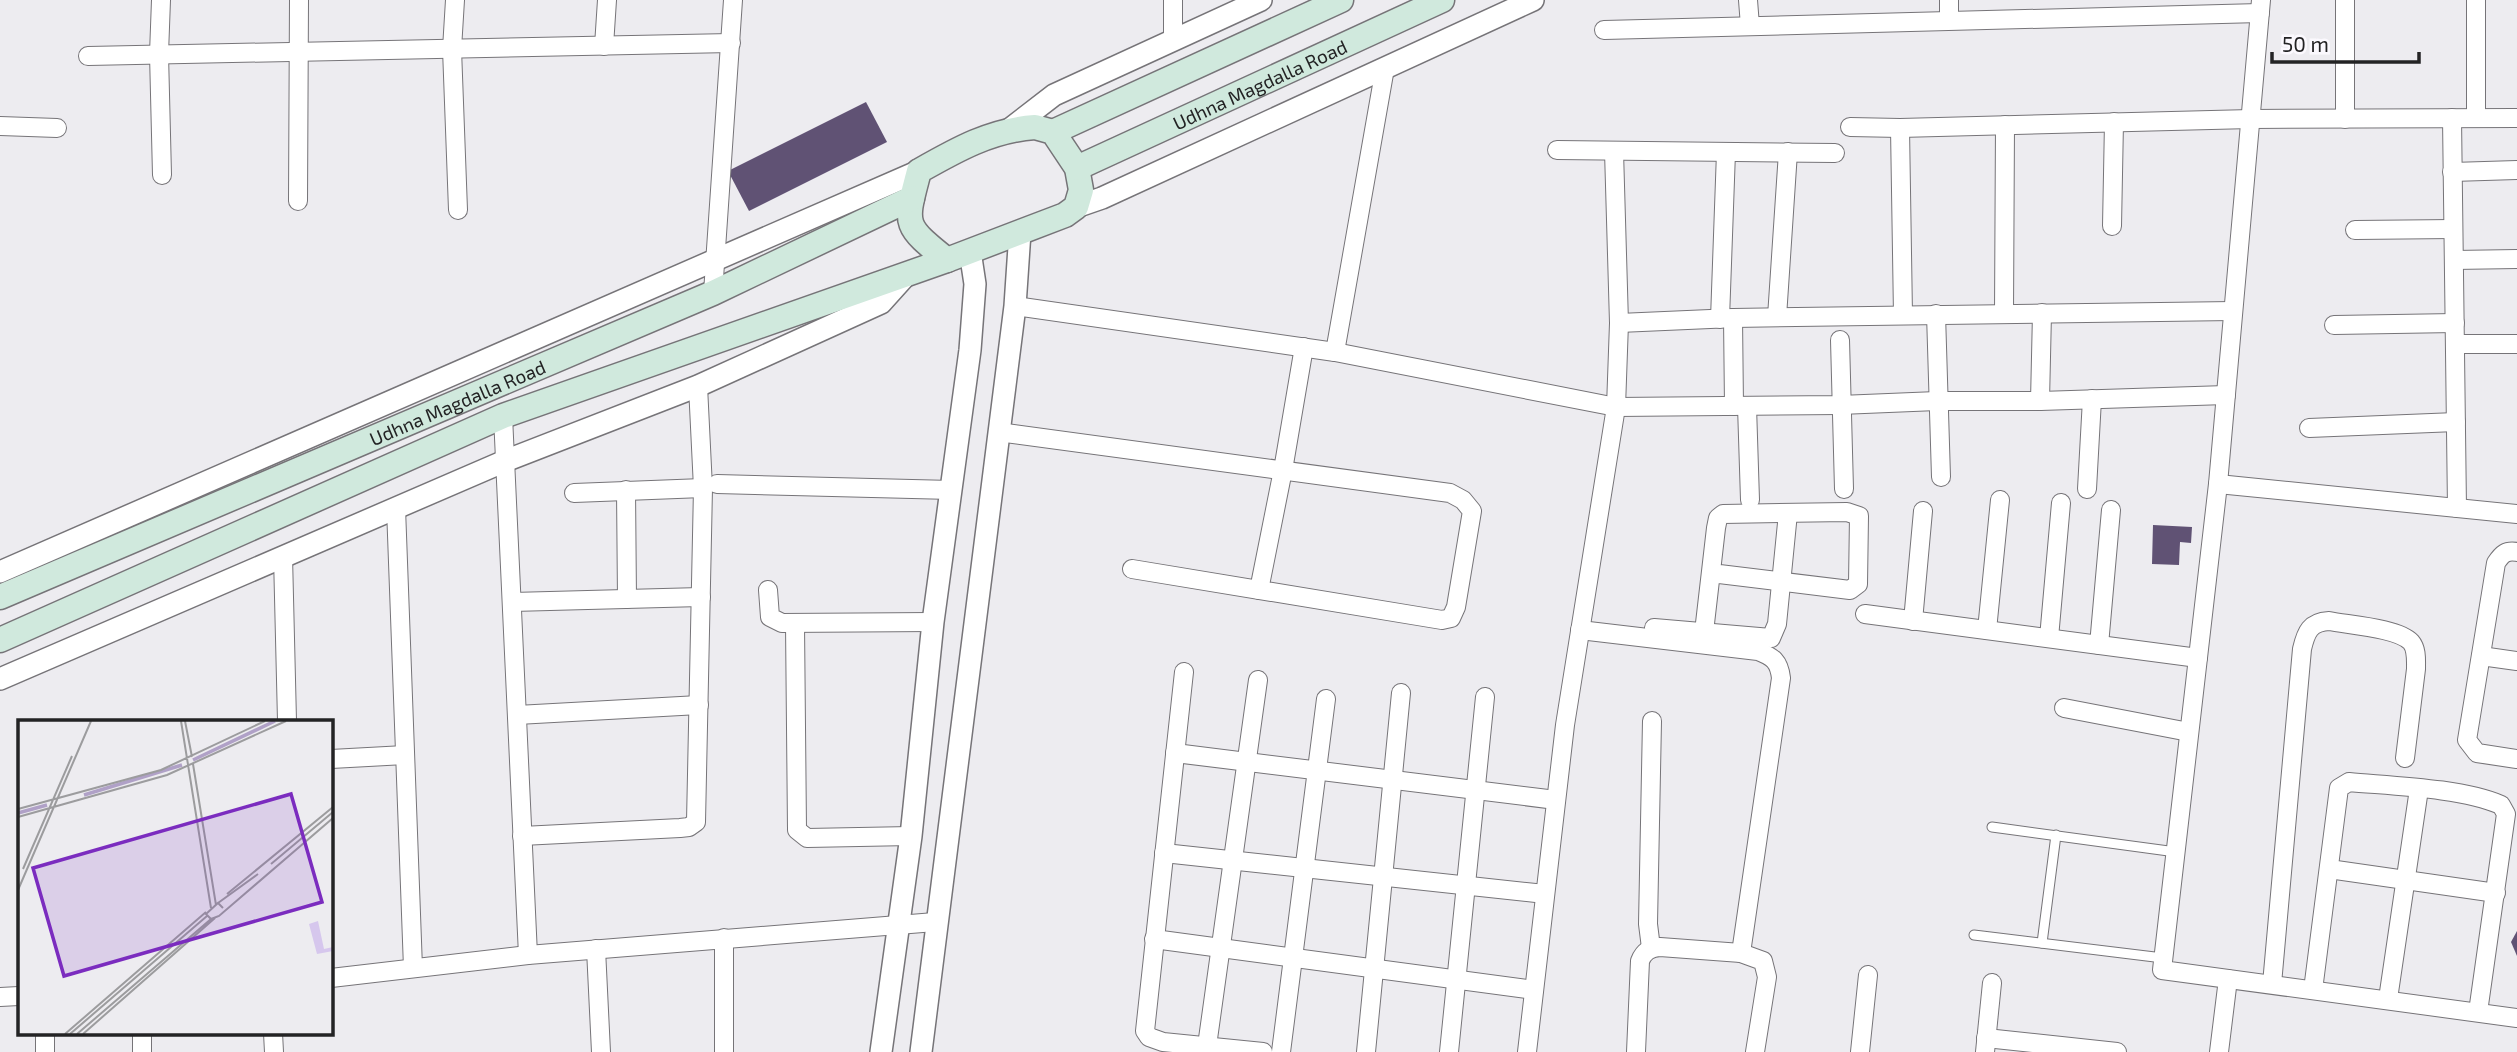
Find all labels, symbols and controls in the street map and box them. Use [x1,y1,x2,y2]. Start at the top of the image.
scale bar [2272,21,2419,65]
text: 50 m [2282,31,2329,56]
street label: Udhna Magdalla Road [1169,34,1350,134]
street label: Udhna Magdalla Road [366,354,549,450]
inset map [18,720,332,1034]

